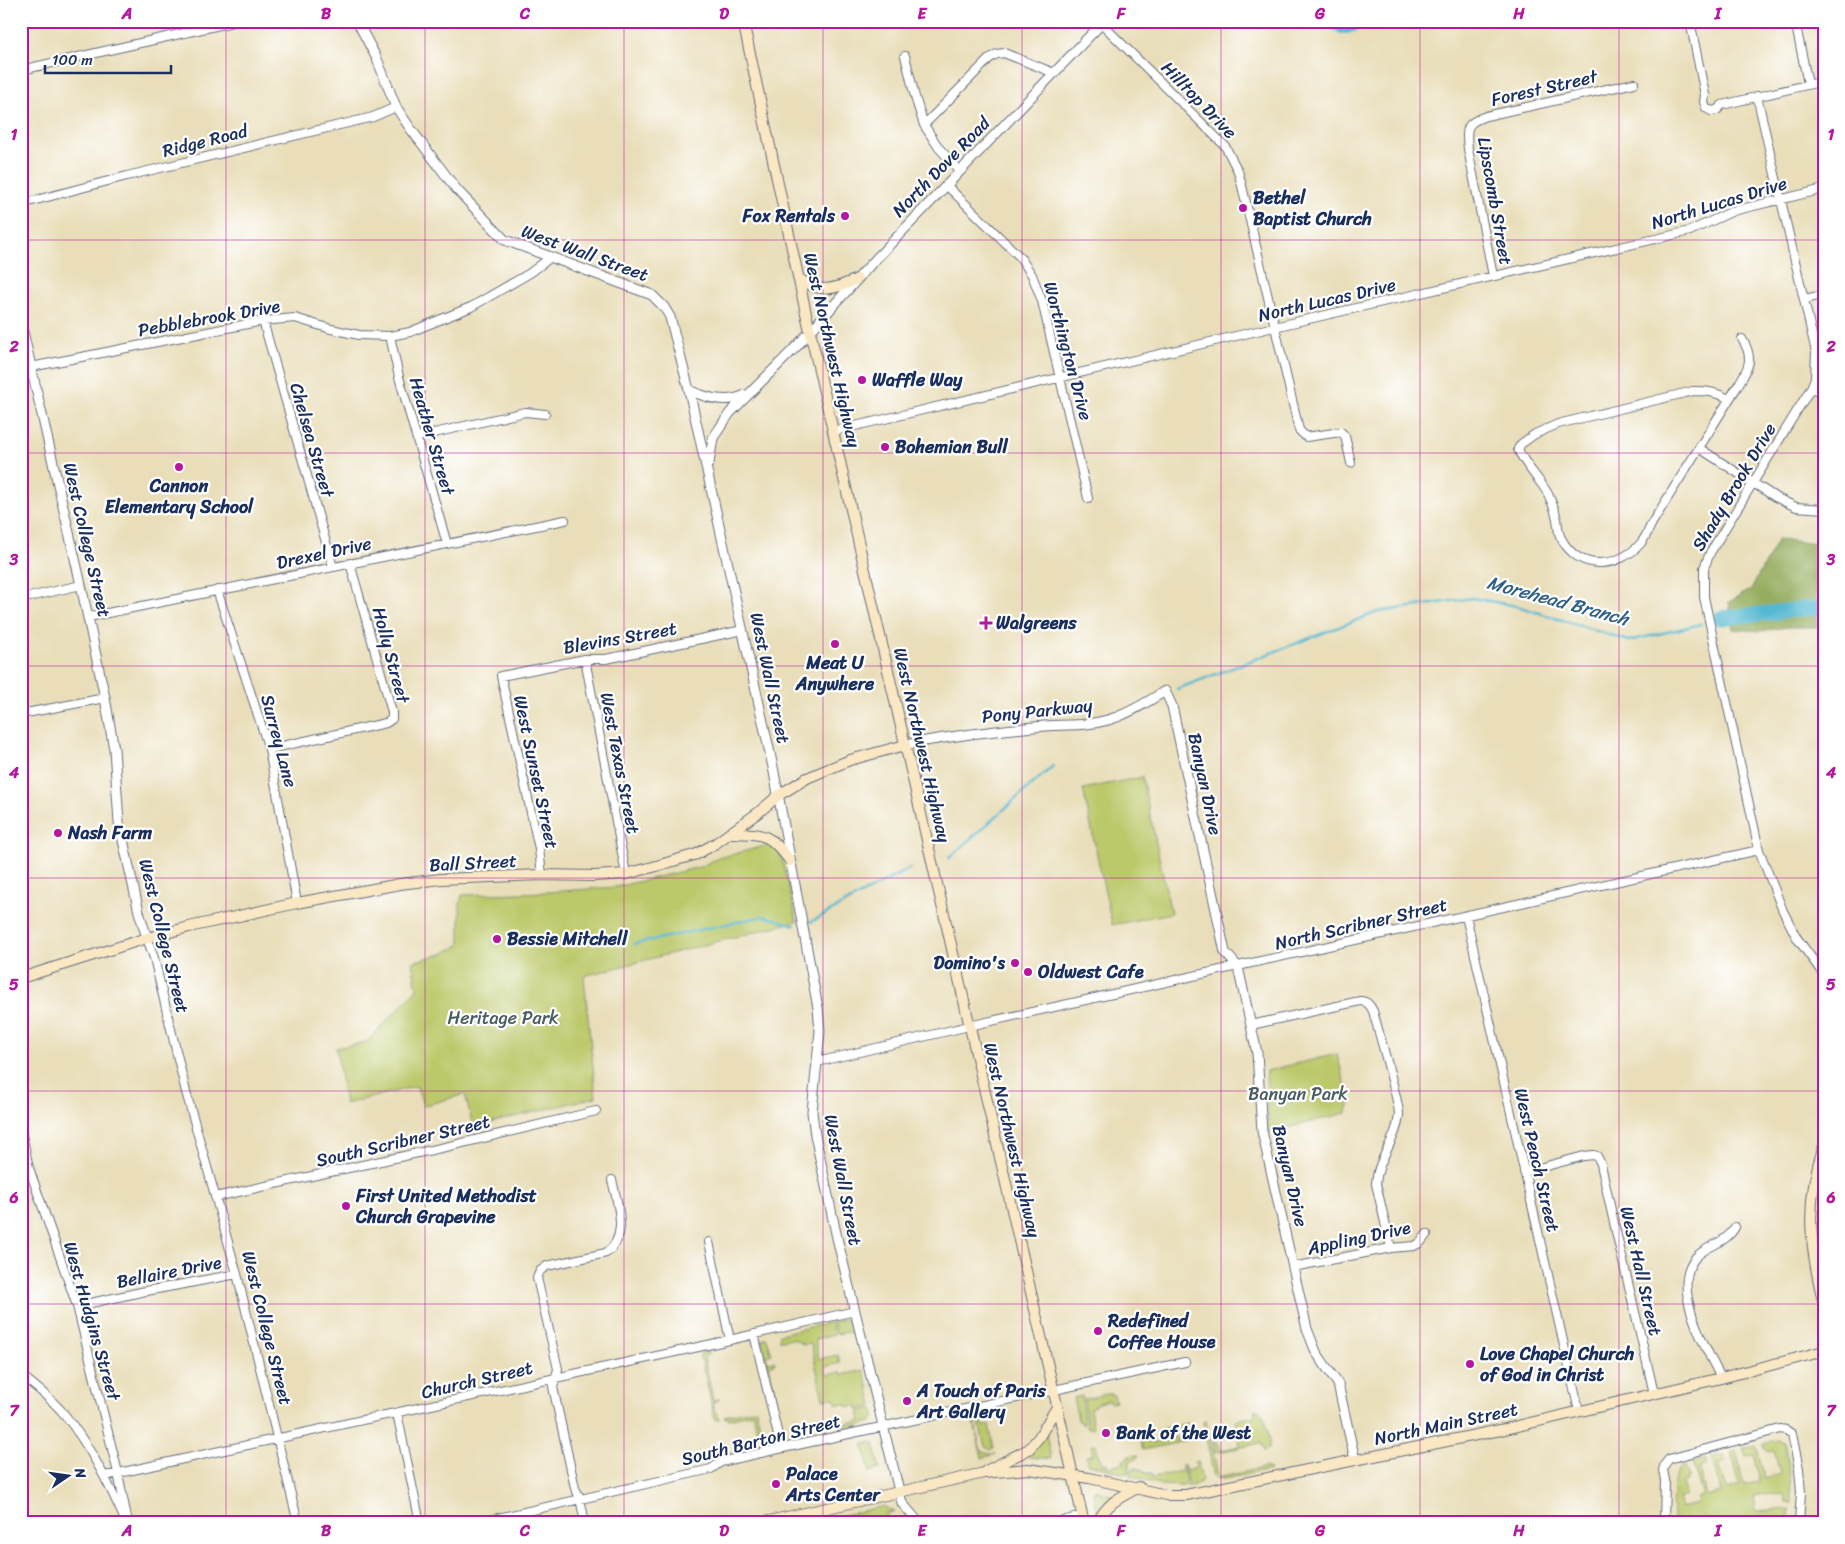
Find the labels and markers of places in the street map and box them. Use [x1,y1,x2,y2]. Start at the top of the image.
place label: Bethel Baptist Church [1253,182,1372,235]
place label: Fox Rentals [742,200,836,232]
marker: Bethel Baptist Church [1237,202,1249,214]
marker: Fox Rentals [839,210,851,222]
place label: Waffle Way [872,364,963,396]
marker: Waffle Way [856,374,868,386]
place label: Bohemian Bull [895,431,1009,463]
marker: Bohemian Bull [879,441,891,453]
marker: Cannon Elementary School [173,461,185,473]
place label: Cannon Elementary School [105,470,254,523]
place label: Walgreens [996,607,1077,639]
marker: Walgreens [980,617,992,629]
marker: Meat U Anywhere [829,638,841,650]
place label: Meat U Anywhere [795,647,875,700]
place label: Nash Farm [67,817,152,849]
marker: Nash Farm [52,827,64,839]
place label: Bessie Mitchell [507,923,628,955]
marker: Bessie Mitchell [491,933,503,945]
place label: Domino's [934,947,1006,979]
place label: Oldwest Cafe [1038,956,1144,988]
marker: Domino's [1009,957,1021,969]
marker: Oldwest Cafe [1022,966,1034,978]
place label: First United Methodist Church Grapevine [355,1180,537,1233]
marker: First United Methodist Church Grapevine [340,1200,352,1212]
place label: Redefined Coffee House [1107,1305,1216,1358]
marker: Redefined Coffee House [1092,1325,1104,1337]
place label: Love Chapel Church of God in Christ [1480,1338,1635,1391]
marker: Love Chapel Church of God in Christ [1464,1358,1476,1370]
place label: A Touch of Paris Art Gallery [916,1375,1046,1428]
marker: A Touch of Paris Art Gallery [901,1395,913,1407]
place label: Bank of the West [1116,1417,1251,1449]
marker: Bank of the West [1100,1427,1112,1439]
place label: Palace Arts Center [785,1458,881,1511]
marker: Palace Arts Center [770,1478,782,1490]

